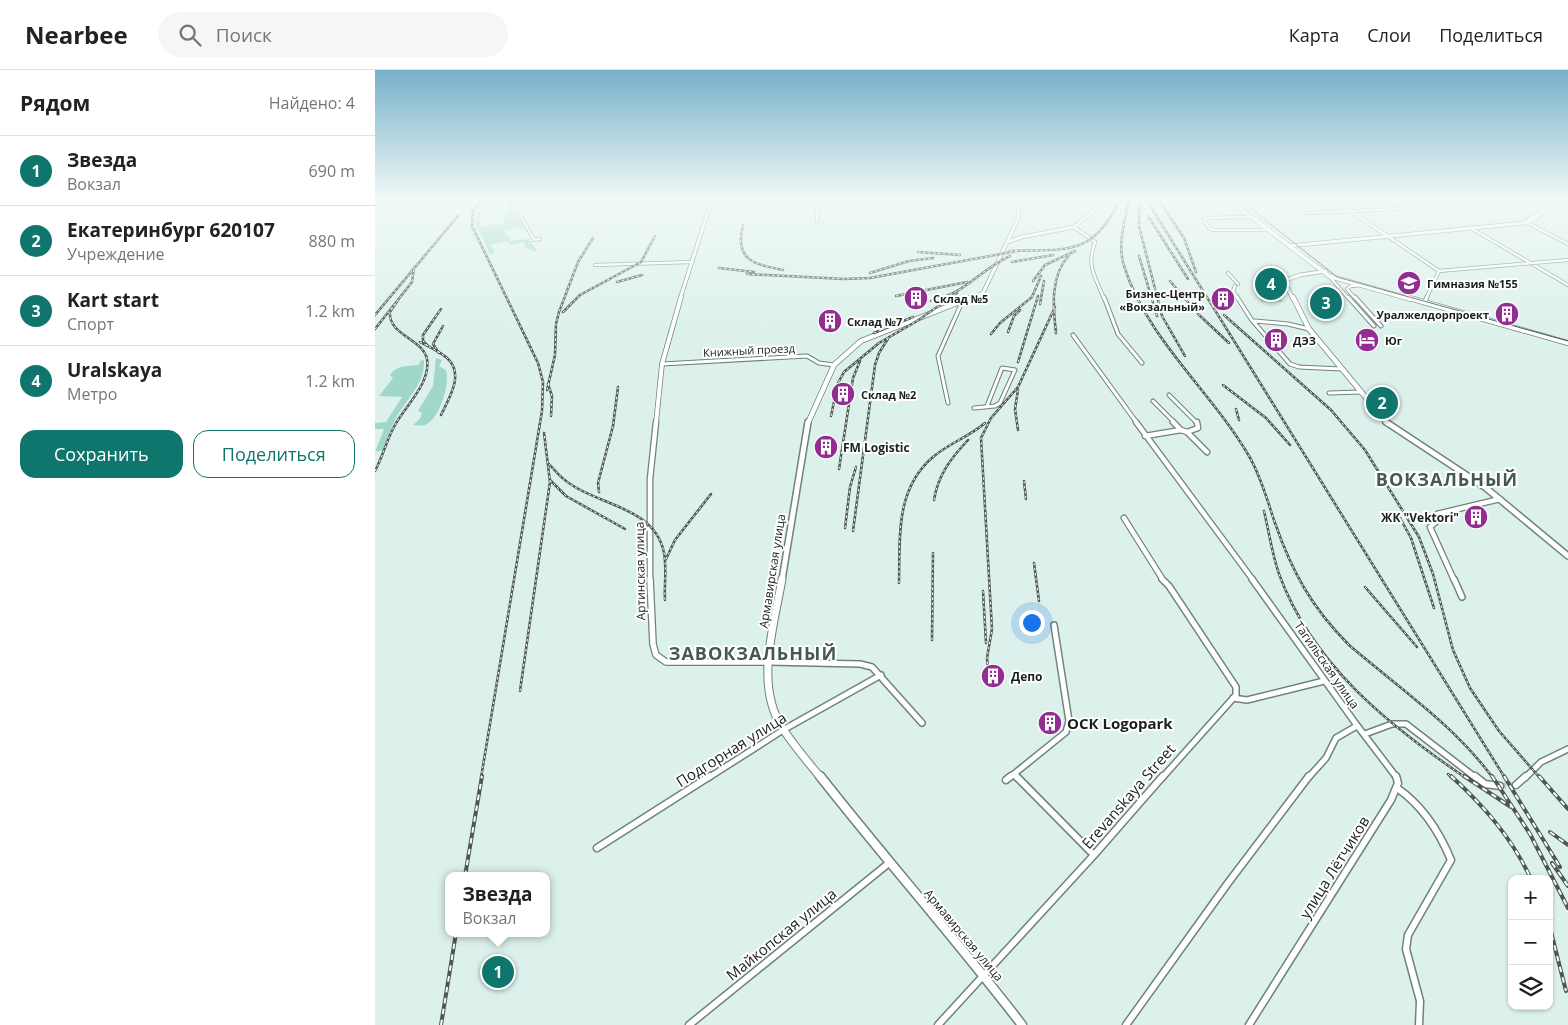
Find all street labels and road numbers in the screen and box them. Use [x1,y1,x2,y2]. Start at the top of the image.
street label: Книжный проезд [703,340,796,360]
street label: Армавирская улица [755,513,789,629]
street label: Артинская улица [631,521,649,621]
street label: Тагильская улица [1290,618,1364,712]
street label: Подгорная улица [672,707,790,791]
street label: Erevanskaya Street [1077,739,1179,853]
street label: улица Лётчиков [1294,812,1374,922]
street label: Майкопская улица [722,883,840,985]
street label: Армавирская улица [920,885,1008,985]

